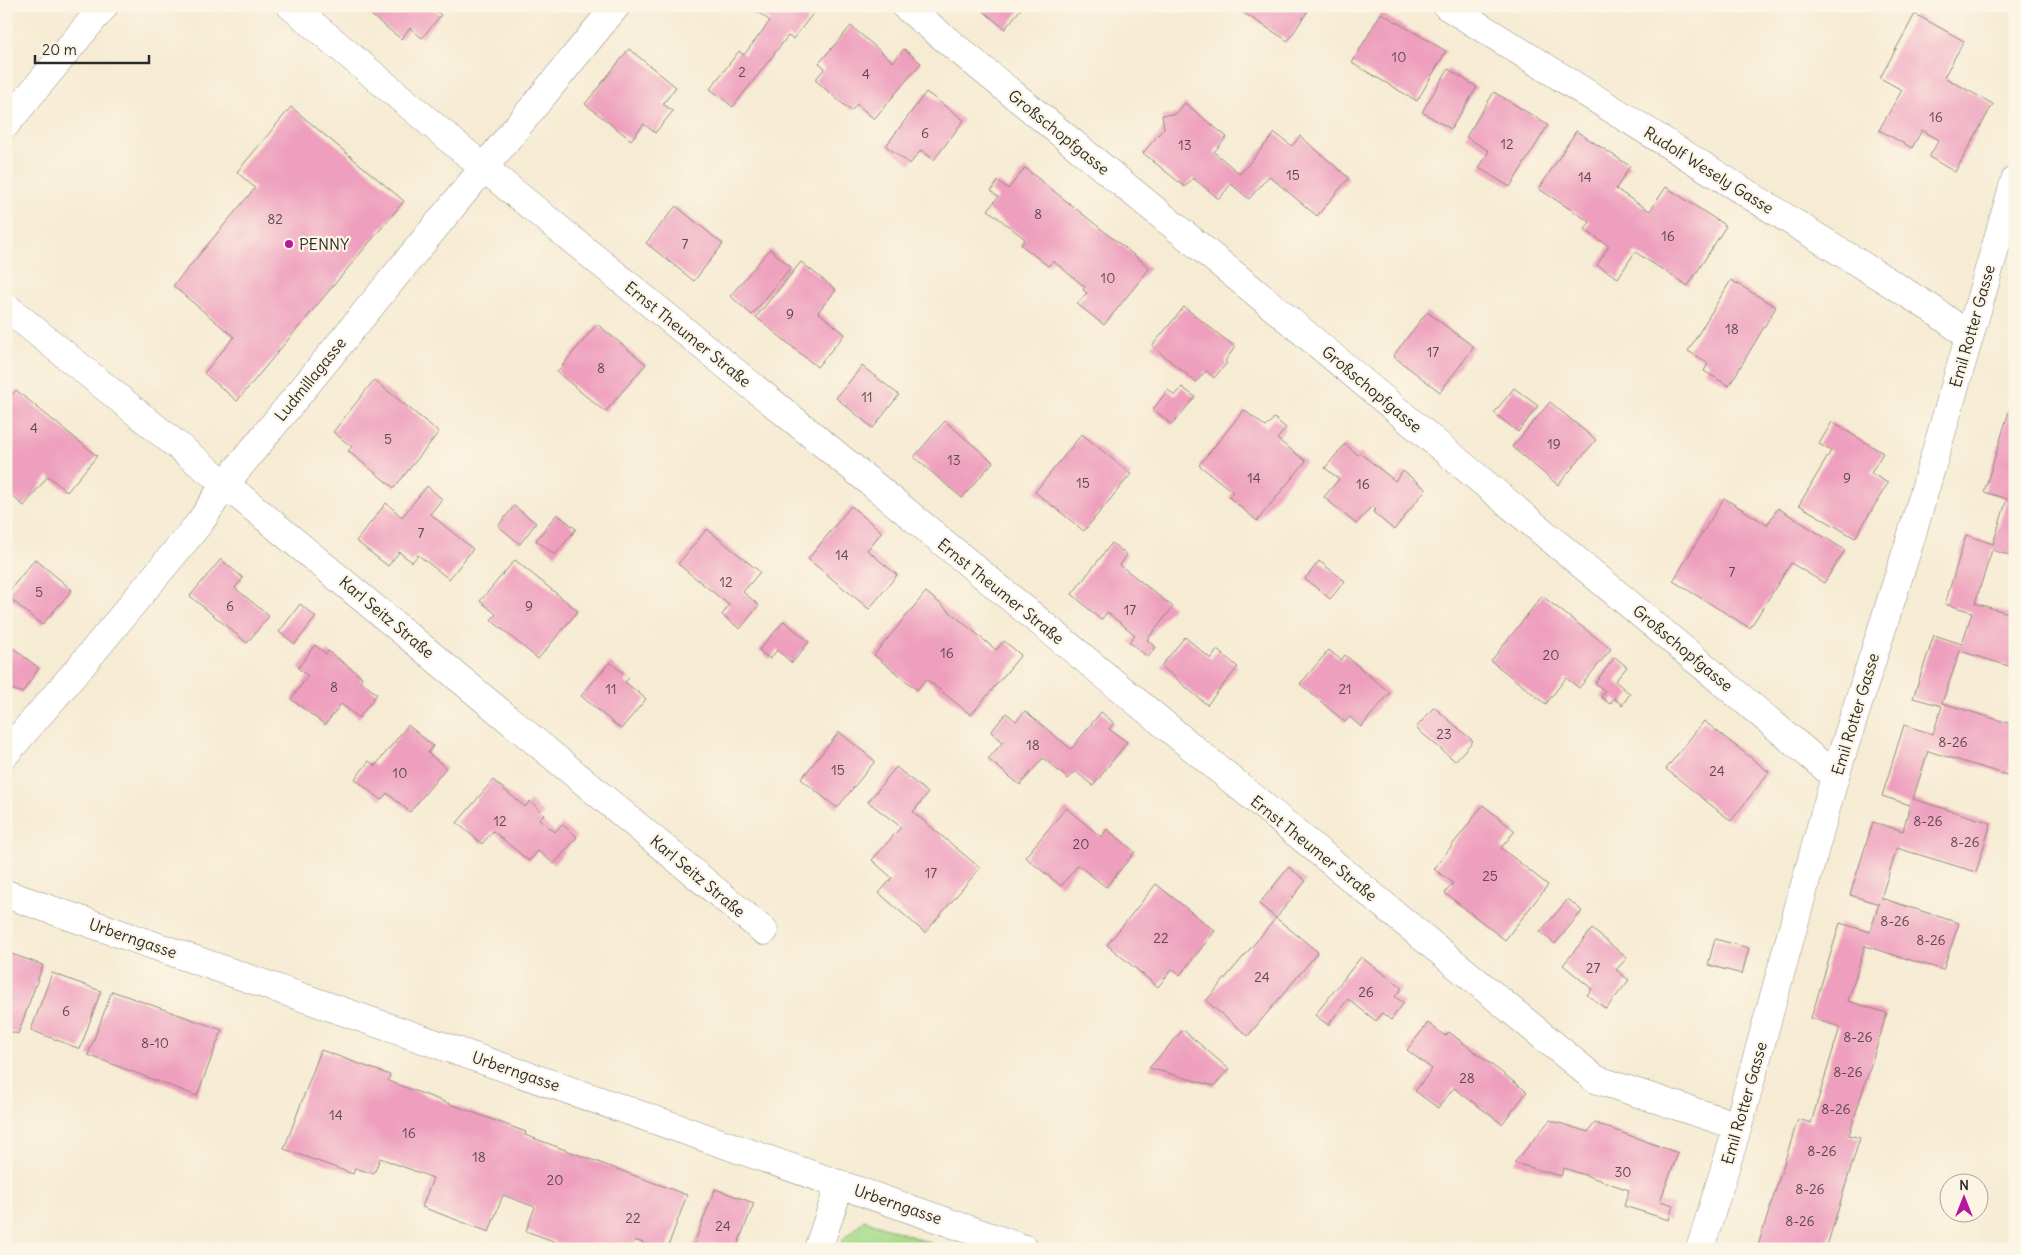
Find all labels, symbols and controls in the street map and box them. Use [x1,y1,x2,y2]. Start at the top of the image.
scale bar [35,32,149,64]
text: 20 m [42,40,77,59]
house number: 10 [1392,48,1406,66]
house number: 2 [738,63,746,81]
house number: 4 [862,65,870,83]
street label: Großschopfgasse [1004,85,1114,179]
house number: 16 [1929,108,1943,126]
street label: Rudolf Wesely Gasse [1640,122,1778,218]
house number: 6 [921,124,929,142]
house number: 12 [1500,135,1514,153]
house number: 13 [1178,136,1192,154]
house number: 15 [1286,166,1300,184]
house number: 14 [1578,168,1592,186]
house number: 8 [1034,205,1042,223]
house number: 82 [267,210,283,228]
house number: 16 [1661,227,1675,245]
place label: PENNY [299,234,349,254]
house number: 7 [682,235,689,253]
marker: PENNY [283,238,295,250]
street label: Emil Rotter Gasse [1945,262,1999,390]
house number: 10 [1101,269,1115,287]
street label: Ernst Theumer Straße [621,277,755,391]
house number: 9 [786,305,794,323]
house number: 18 [1725,320,1739,338]
street label: Ludmillagasse [270,333,350,425]
street label: Großschopfgasse [1318,341,1426,437]
house number: 17 [1427,343,1439,361]
house number: 8 [597,359,605,377]
house number: 11 [861,388,873,406]
house number: 4 [30,419,38,437]
house number: 5 [384,430,392,448]
house number: 19 [1547,435,1561,453]
house number: 13 [947,451,961,469]
house number: 14 [1247,469,1261,487]
house number: 9 [1843,469,1851,487]
house number: 15 [1076,474,1090,492]
house number: 16 [1356,475,1370,493]
house number: 7 [418,524,425,542]
street label: Ernst Theumer Straße [934,534,1068,648]
house number: 14 [835,546,849,564]
house number: 7 [1729,563,1736,581]
street label: Karl Seitz Straße [336,572,438,662]
house number: 12 [719,573,733,591]
house number: 5 [35,583,43,601]
house number: 6 [226,597,234,615]
house number: 9 [525,597,533,615]
street label: Großschopfgasse [1629,600,1737,696]
house number: 17 [1124,601,1136,619]
house number: 16 [940,644,954,662]
house number: 20 [1543,646,1559,664]
street label: Emil Rotter Gasse [1827,650,1883,778]
house number: 8 [330,678,338,696]
house number: 11 [605,680,617,698]
house number: 21 [1338,680,1352,698]
house number: 23 [1436,725,1452,743]
house number: 8-26 [1938,733,1968,751]
house number: 18 [1026,736,1040,754]
house number: 15 [831,761,845,779]
house number: 24 [1709,762,1725,780]
house number: 10 [393,764,407,782]
street label: Ernst Theumer Straße [1247,791,1381,905]
house number: 12 [493,812,507,830]
house number: 8-26 [1913,812,1943,830]
street label: Karl Seitz Straße [647,831,749,921]
house number: 8-26 [1950,833,1980,851]
house number: 20 [1073,835,1089,853]
house number: 17 [925,864,937,882]
house number: 25 [1482,867,1498,885]
house number: 8-26 [1880,912,1910,930]
street label: Urberngasse [86,914,180,962]
house number: 22 [1153,929,1169,947]
house number: 8-26 [1916,931,1946,949]
house number: 27 [1586,959,1600,977]
house number: 24 [1254,968,1270,986]
house number: 26 [1358,983,1374,1001]
house number: 6 [62,1002,70,1020]
house number: 8-26 [1843,1028,1873,1046]
house number: 8-10 [141,1034,169,1052]
street label: Emil Rotter Gasse [1717,1039,1771,1167]
street label: Urberngasse [469,1047,563,1095]
house number: 8-26 [1833,1063,1863,1081]
house number: 28 [1459,1069,1475,1087]
house number: 8-26 [1821,1100,1851,1118]
house number: 14 [329,1106,343,1124]
house number: 16 [402,1124,416,1142]
house number: 8-26 [1807,1142,1837,1160]
house number: 18 [472,1148,486,1166]
house number: 30 [1614,1163,1632,1181]
house number: 20 [547,1171,563,1189]
north arrow [1938,1172,1988,1222]
text: N [1959,1176,1969,1194]
street label: Urberngasse [851,1180,945,1228]
house number: 8-26 [1795,1180,1825,1198]
house number: 22 [625,1209,641,1227]
house number: 8-26 [1785,1212,1815,1230]
house number: 24 [715,1217,731,1235]

